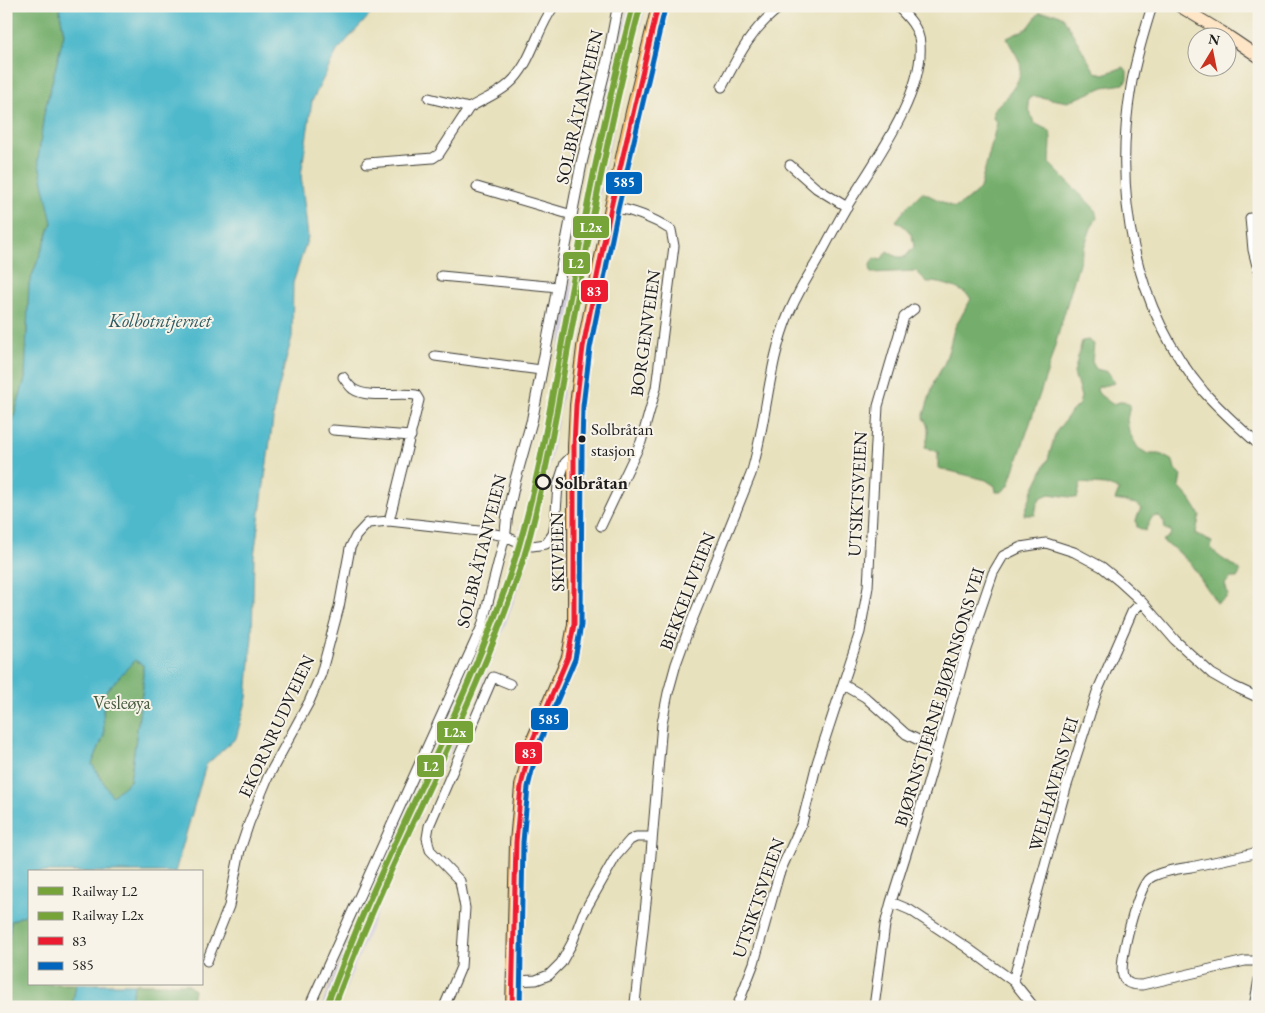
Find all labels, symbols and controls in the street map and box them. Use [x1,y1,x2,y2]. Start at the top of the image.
street label: SOLBRÅTANVEIEN [550,27,608,186]
north arrow [1188,28,1238,78]
text: N [1207,29,1222,49]
line badge: 585 [605,171,643,195]
text: 585 [613,173,635,191]
line badge: L2x [572,215,610,239]
text: L2x [580,218,602,236]
line badge: L2 [562,251,591,275]
text: L2 [568,254,584,272]
street label: BORGENVEIEN [625,268,665,398]
line badge: 83 [580,279,609,303]
text: 83 [587,282,601,300]
water label: Kolbotntjernet [108,308,213,333]
place label: Solbråtan stasjon [591,418,653,461]
street label: UTSIKTSVEIEN [842,430,872,557]
marker: Solbråtan stasjon [577,434,587,444]
street label: SOLBRÅTANVEIEN [451,471,511,630]
place label: Solbråtan [555,471,628,494]
marker: Solbråtan [535,474,551,490]
street label: SKIVEIEN [545,511,569,592]
street label: BEKKELIVEIEN [654,528,720,653]
street label: BJØRNSTJERNE BJØRNSONS VEI [889,565,989,829]
street label: EKORNRUDVEIEN [233,650,320,801]
park label: Vesleøya [93,691,151,714]
line badge: 585 [530,707,569,731]
text: 585 [538,710,560,728]
street label: WELHAVENS VEI [1023,714,1083,854]
line badge: L2x [436,720,474,744]
text: L2x [444,723,466,741]
line badge: 83 [514,741,543,765]
text: 83 [522,744,536,762]
line badge: L2 [416,754,445,778]
text: L2 [423,757,439,775]
street label: UTSIKTSVEIEN [727,834,790,961]
legend [28,870,202,986]
text: Railway L2 [72,881,138,900]
text: Railway L2x [72,905,144,924]
text: 83 [72,931,86,950]
text: 585 [72,955,94,974]

